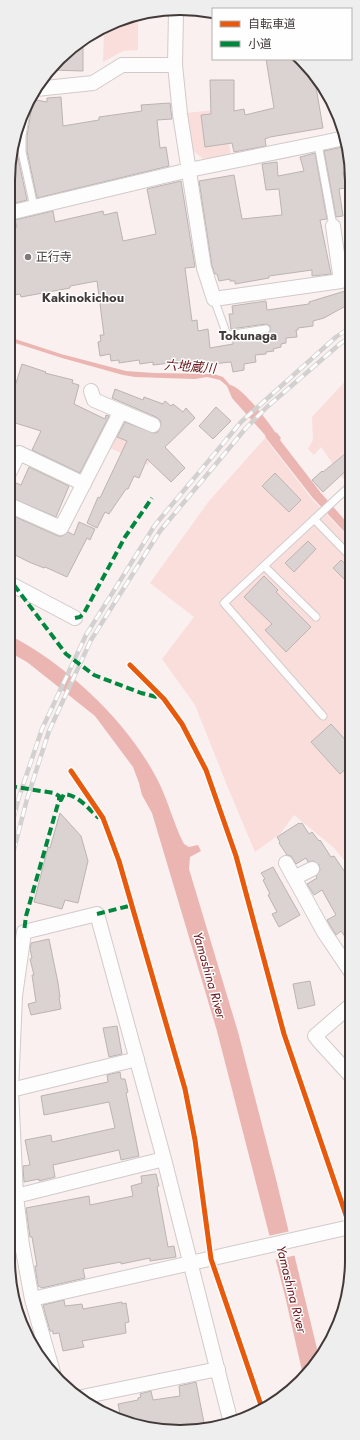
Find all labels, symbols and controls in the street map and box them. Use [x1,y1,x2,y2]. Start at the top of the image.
legend [212,8,352,60]
text: 自転車道 [248,15,296,33]
text: 小道 [248,35,272,53]
place label: 正行寺 [36,248,72,266]
marker: 正行寺 [23,252,33,262]
district label: Kakinokichou [42,288,124,307]
district label: Tokunaga [219,326,277,345]
water label: 六地蔵川 [163,355,219,378]
water label: Yamashina River [188,930,231,1021]
water label: Yamashina River [272,1244,312,1335]

